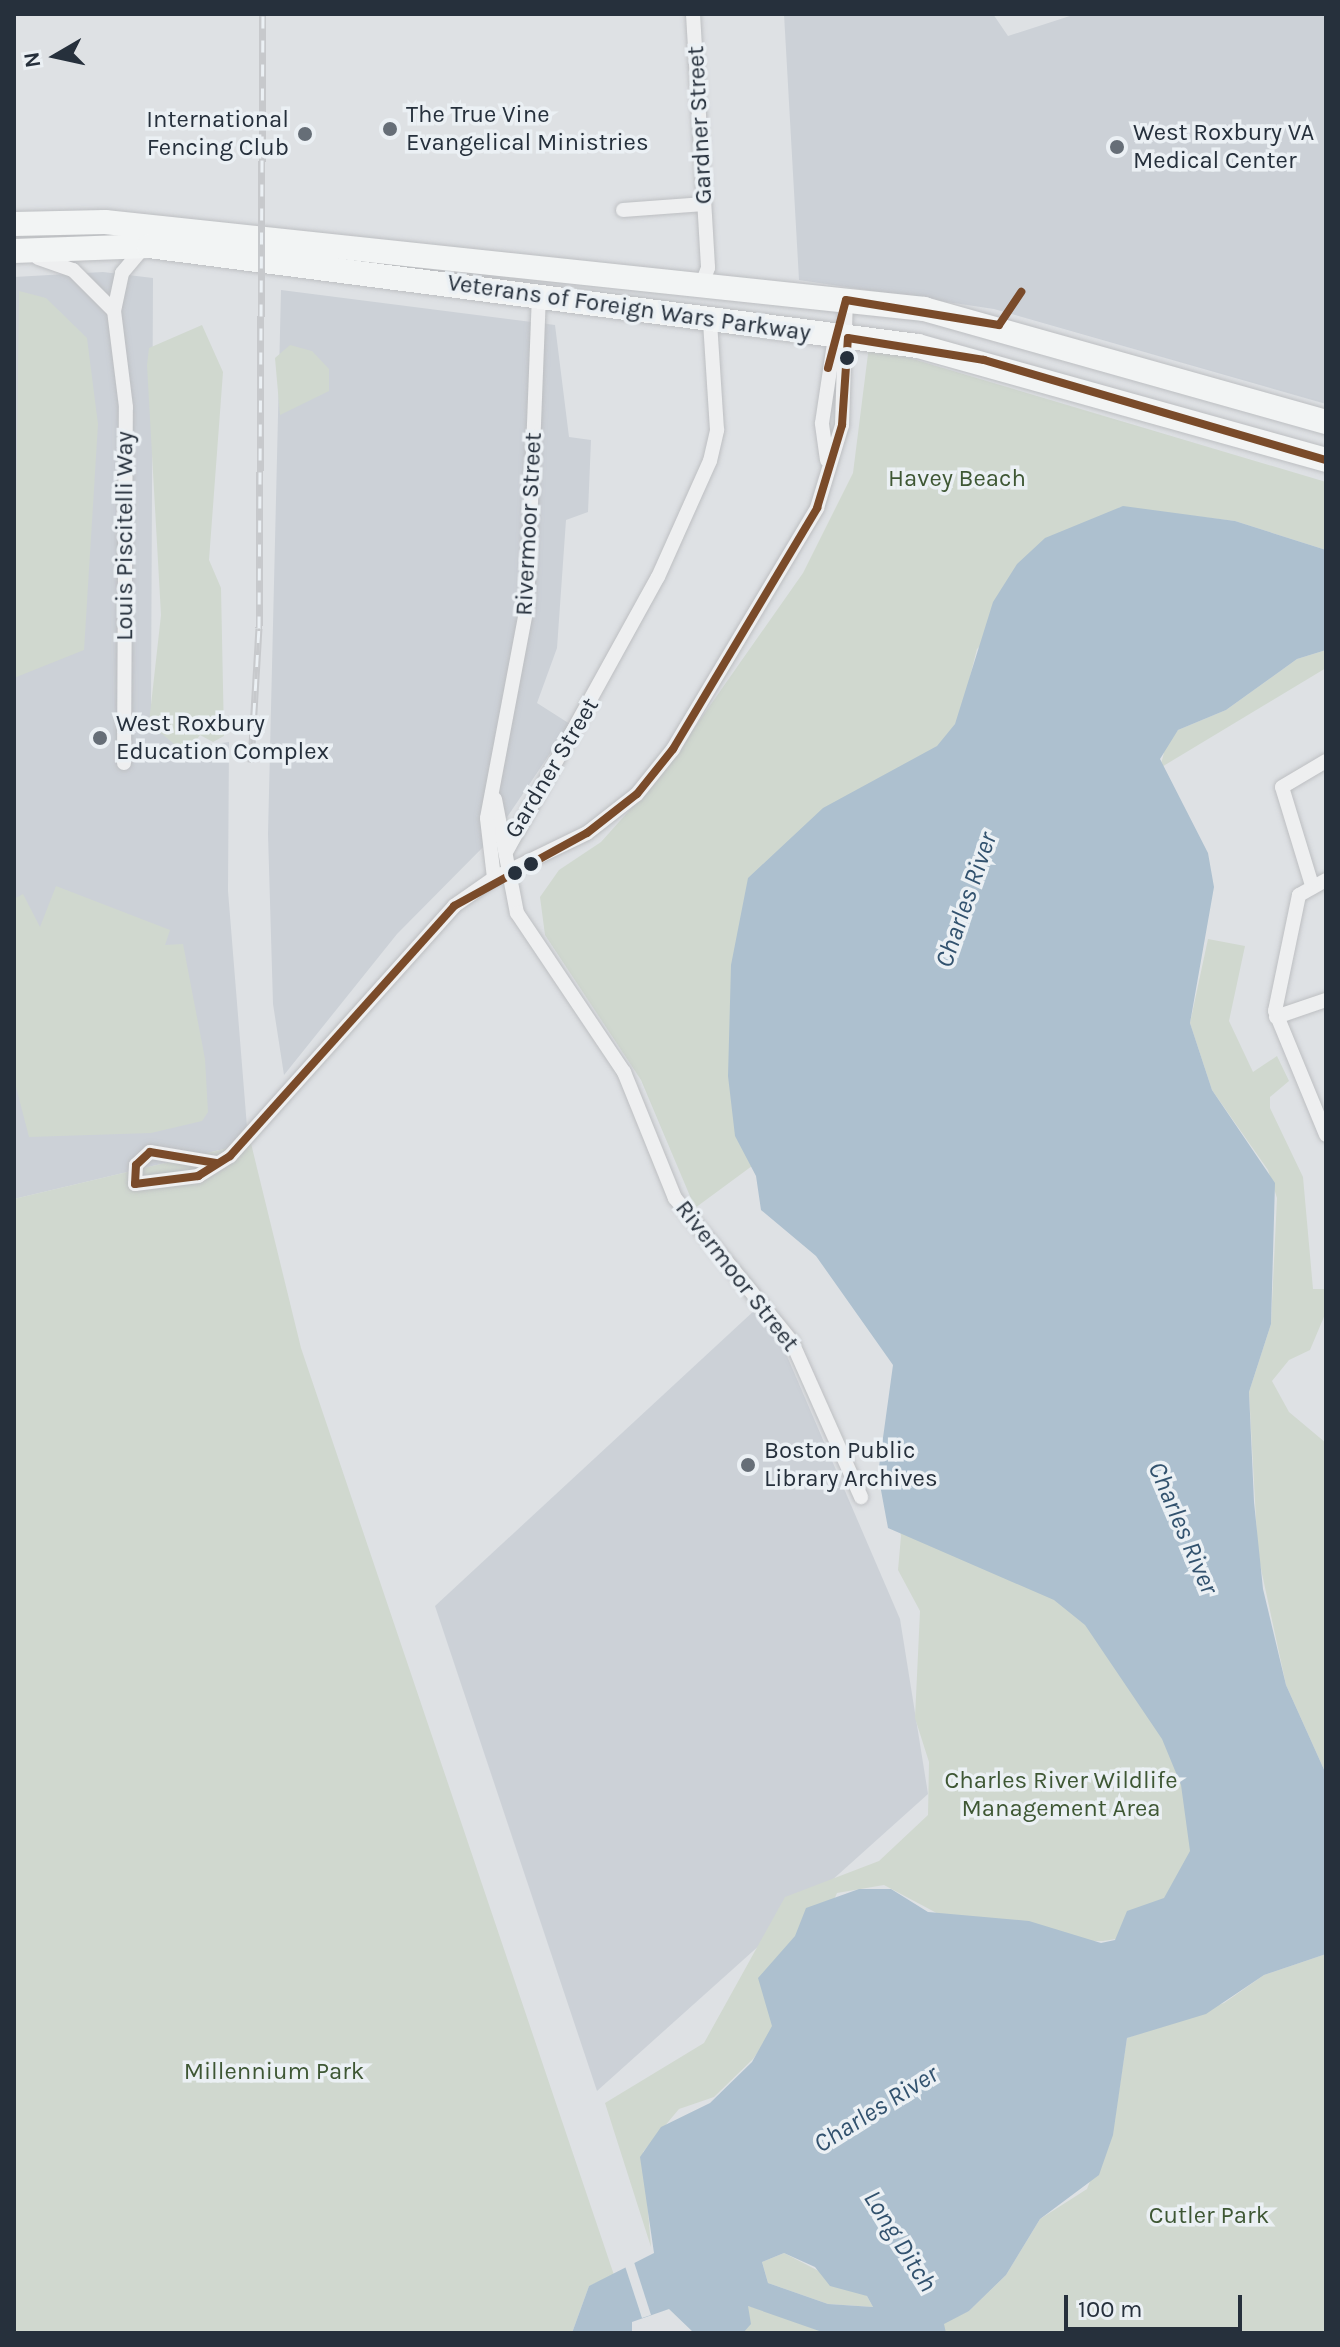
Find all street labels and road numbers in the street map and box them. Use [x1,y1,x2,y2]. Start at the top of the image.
street label: Gardner Street [681,45,719,205]
street label: Veterans of Foreign Wars Parkway [446,268,812,348]
street label: Louis Piscitelli Way [111,431,139,641]
street label: Rivermoor Street [510,431,548,617]
street label: Gardner Street [499,693,605,843]
street label: Rivermoor Street [669,1195,805,1357]

